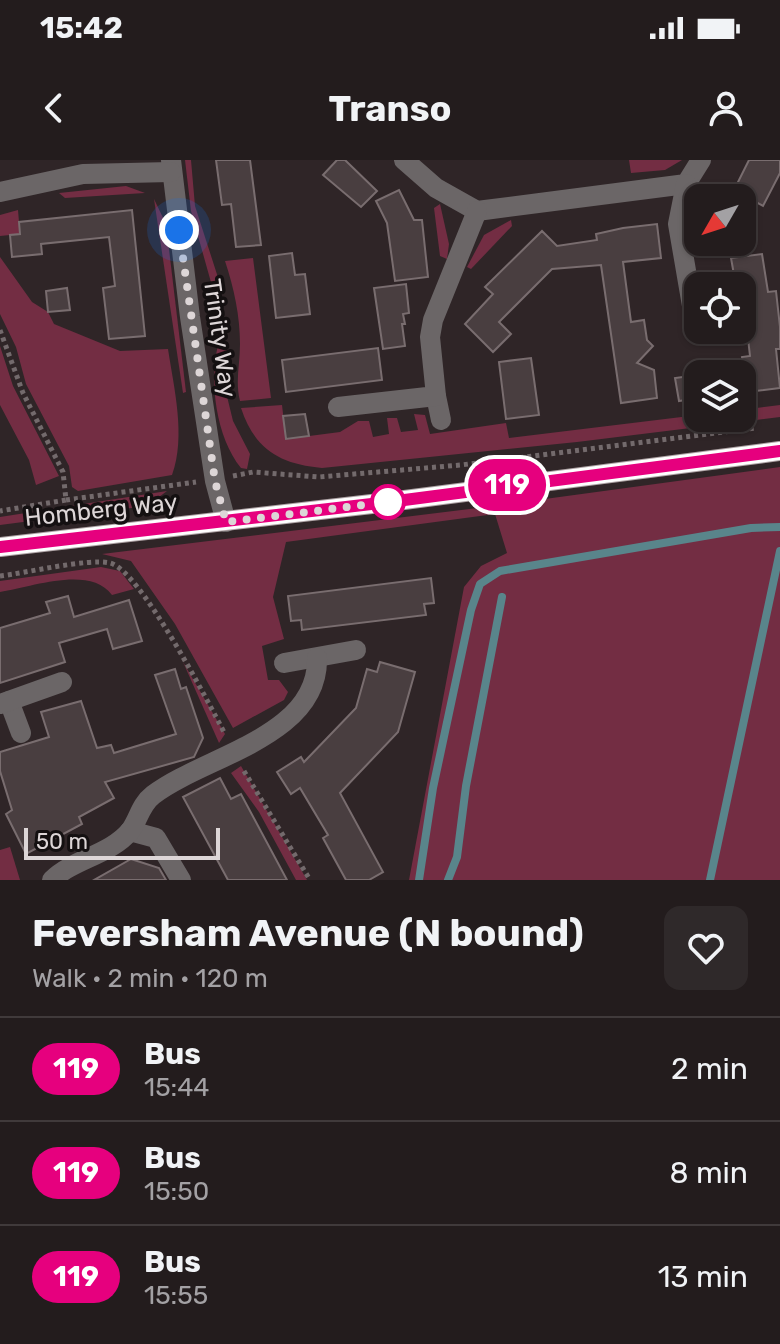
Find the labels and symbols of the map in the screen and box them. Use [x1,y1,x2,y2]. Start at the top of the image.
north arrow [684,184,756,256]
your location [159,210,199,250]
street label: Trinity Way [198,277,242,399]
line badge: 119 [461,459,553,511]
unlabelled marker [371,485,405,519]
street label: Homberg Way [23,488,179,532]
scale bar [24,824,220,860]

